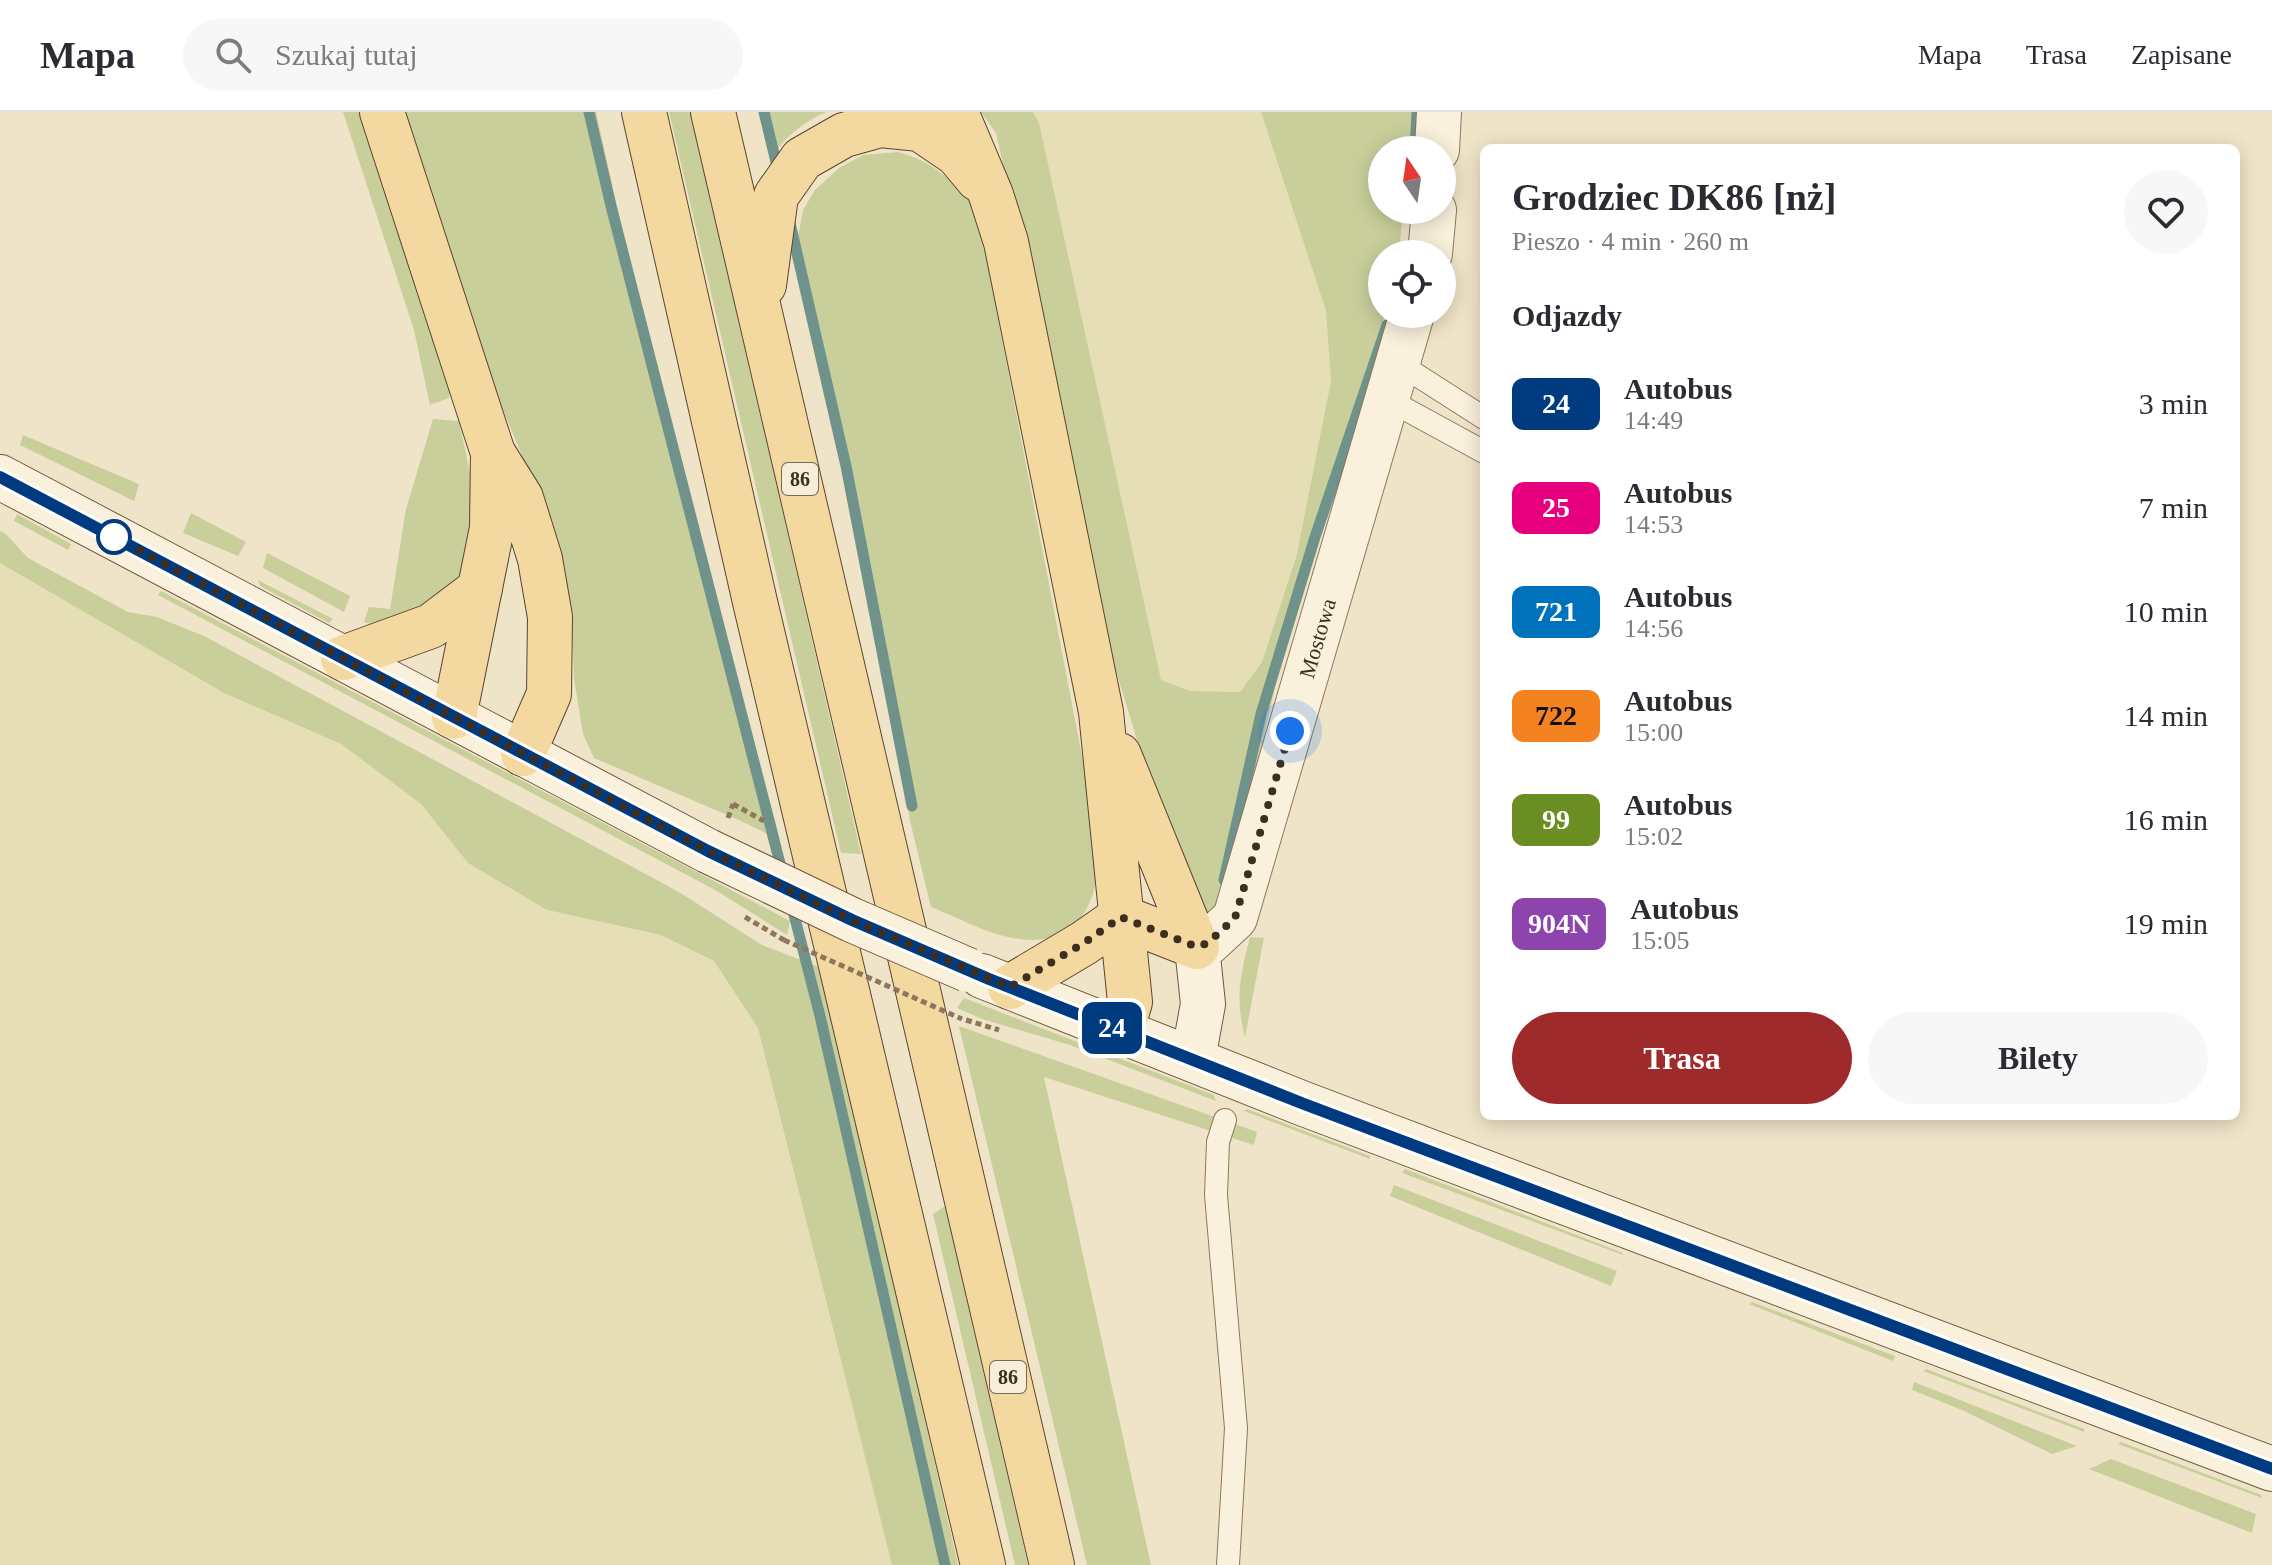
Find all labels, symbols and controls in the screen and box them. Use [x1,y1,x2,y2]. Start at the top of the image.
search box [183,19,743,91]
icon: search [211,33,255,77]
text: Mapa [40,34,135,76]
text: Szukaj tutaj [275,38,417,71]
text: Mapa [1918,39,1982,70]
text: Trasa [2026,39,2087,70]
text: Zapisane [2131,39,2232,70]
north arrow [1368,136,1456,224]
map controls [1368,136,1456,328]
button: heart [2124,170,2208,254]
text: Grodziec DK86 [nż] [1512,176,1836,218]
text: Pieszo · 4 min · 260 m [1512,227,1749,256]
button: locate [1368,240,1456,328]
text: Odjazdy [1512,299,1622,332]
text: Autobus [1624,372,1732,405]
text: 3 min [2139,387,2208,420]
text: 24 [1542,388,1570,419]
text: 14:49 [1624,406,1683,435]
road number: 86 [782,463,818,495]
text: Autobus [1624,476,1732,509]
text: 7 min [2139,491,2208,524]
text: 25 [1542,492,1570,523]
text: 14:53 [1624,510,1683,539]
unlabelled marker [97,520,131,554]
text: Autobus [1624,580,1732,613]
street label: Mostowa [1294,595,1341,681]
text: 10 min [2124,595,2208,628]
text: 721 [1535,596,1577,627]
text: 14:56 [1624,614,1683,643]
text: Autobus [1624,684,1732,717]
text: 14 min [2124,699,2208,732]
text: 722 [1535,700,1577,731]
your location [1270,711,1310,751]
text: 15:00 [1624,718,1683,747]
text: Autobus [1624,788,1732,821]
text: 16 min [2124,803,2208,836]
text: 99 [1542,804,1570,835]
text: 15:02 [1624,822,1683,851]
text: Autobus [1630,892,1739,925]
text: 19 min [2124,907,2208,940]
text: 904N [1528,908,1590,939]
text: 15:05 [1630,926,1689,955]
line badge: 24 [1076,1002,1148,1054]
text: 24 [1098,1012,1126,1043]
button: Trasa [1512,1012,1852,1104]
button: Bilety [1868,1012,2208,1104]
road number: 86 [990,1361,1026,1393]

